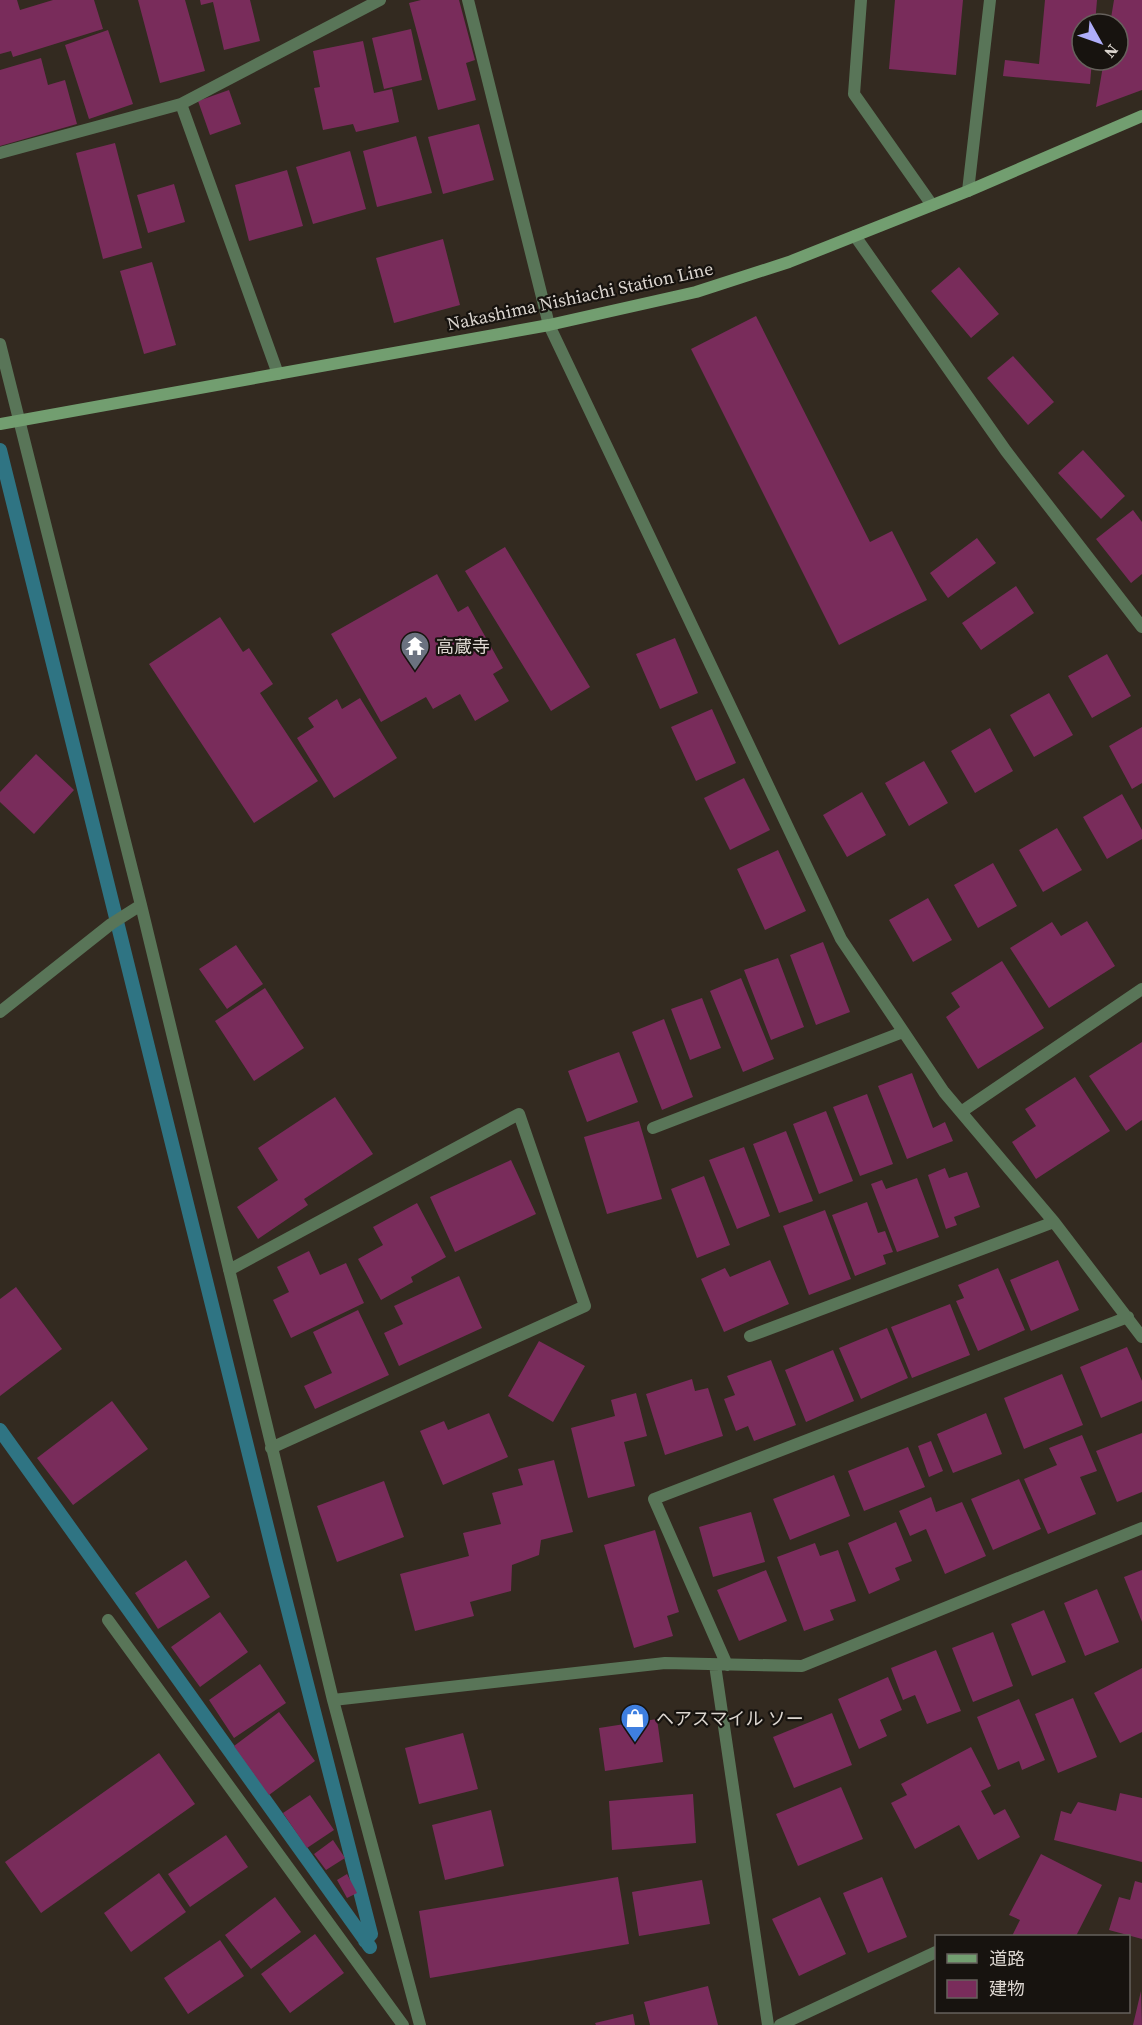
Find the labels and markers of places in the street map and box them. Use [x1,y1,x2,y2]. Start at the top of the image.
temple icon: 高蔵寺 [399,630,431,672]
place label: 高蔵寺 [436,634,490,659]
shop icon: ヘアスマイル ソー [619,1702,651,1744]
place label: ヘアスマイル ソー [656,1706,804,1731]

